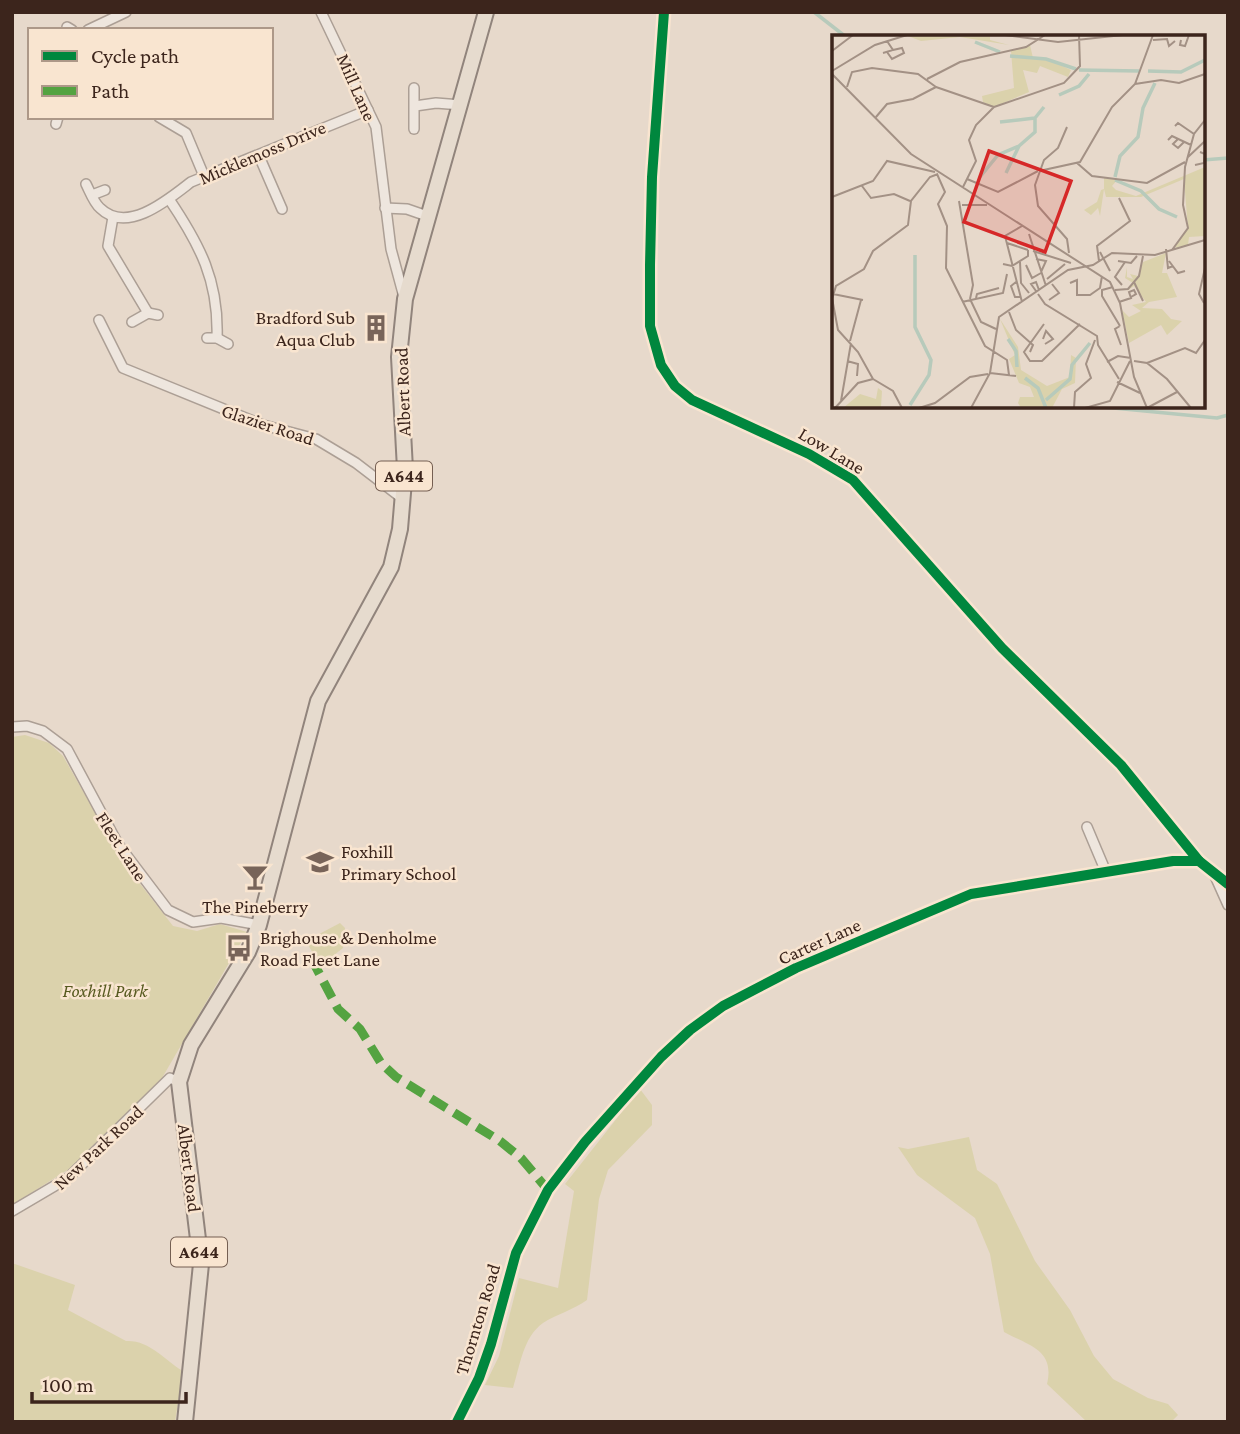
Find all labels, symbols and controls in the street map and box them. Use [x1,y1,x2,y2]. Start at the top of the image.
legend [28,28,273,119]
inset map [832,35,1205,408]
text: Cycle path [91,44,179,68]
street label: Mill Lane [332,50,381,124]
text: Path [91,79,129,103]
street label: Micklemoss Drive [196,116,329,189]
place label: Bradford Sub Aqua Club [256,307,355,350]
building icon: Bradford Sub Aqua Club [361,313,391,343]
street label: Albert Road [390,347,415,437]
street label: Glazier Road [219,400,317,449]
street label: Low Lane [795,423,869,478]
road number: A644 [376,462,432,490]
street label: Fleet Lane [92,808,152,885]
place label: Foxhill Primary School [341,841,456,884]
school or university icon: Foxhill Primary School [305,847,335,877]
bar icon: The Pineberry [240,862,270,892]
place label: The Pineberry [202,896,308,917]
street label: Carter Lane [775,914,864,969]
place label: Brighouse & Denholme Road Fleet Lane [260,927,437,970]
bus stop icon: Brighouse & Denholme Road Fleet Lane [224,933,254,963]
park label: Foxhill Park [62,980,148,1001]
street label: New Park Road [49,1101,147,1194]
street label: Albert Road [174,1123,205,1214]
road number: A644 [171,1238,227,1266]
street label: Thornton Road [451,1261,504,1377]
scale bar [32,1360,186,1404]
text: 100 m [42,1373,94,1397]

